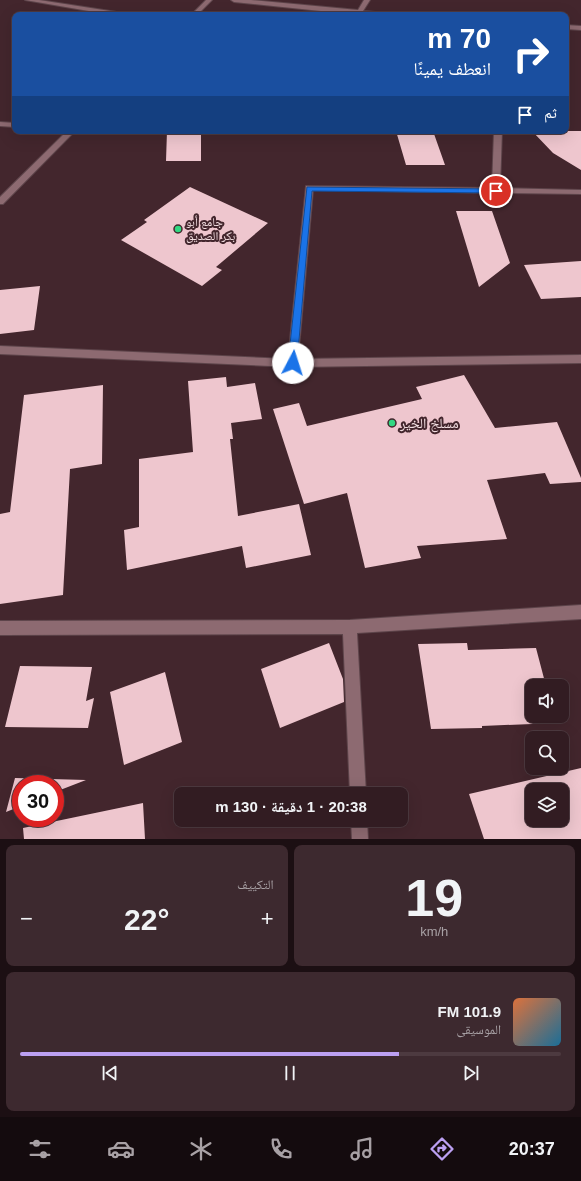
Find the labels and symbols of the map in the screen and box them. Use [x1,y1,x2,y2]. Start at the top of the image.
pin [479,174,513,208]
place label: جامع أبو بكر الصديق [186,215,235,243]
marker: جامع أبو بكر الصديق [173,224,183,234]
position arrow [272,342,314,384]
place label: مسلخ الخير [399,415,459,433]
marker: مسلخ الخير [387,418,397,428]
speed limit sign: 30 [12,775,64,827]

